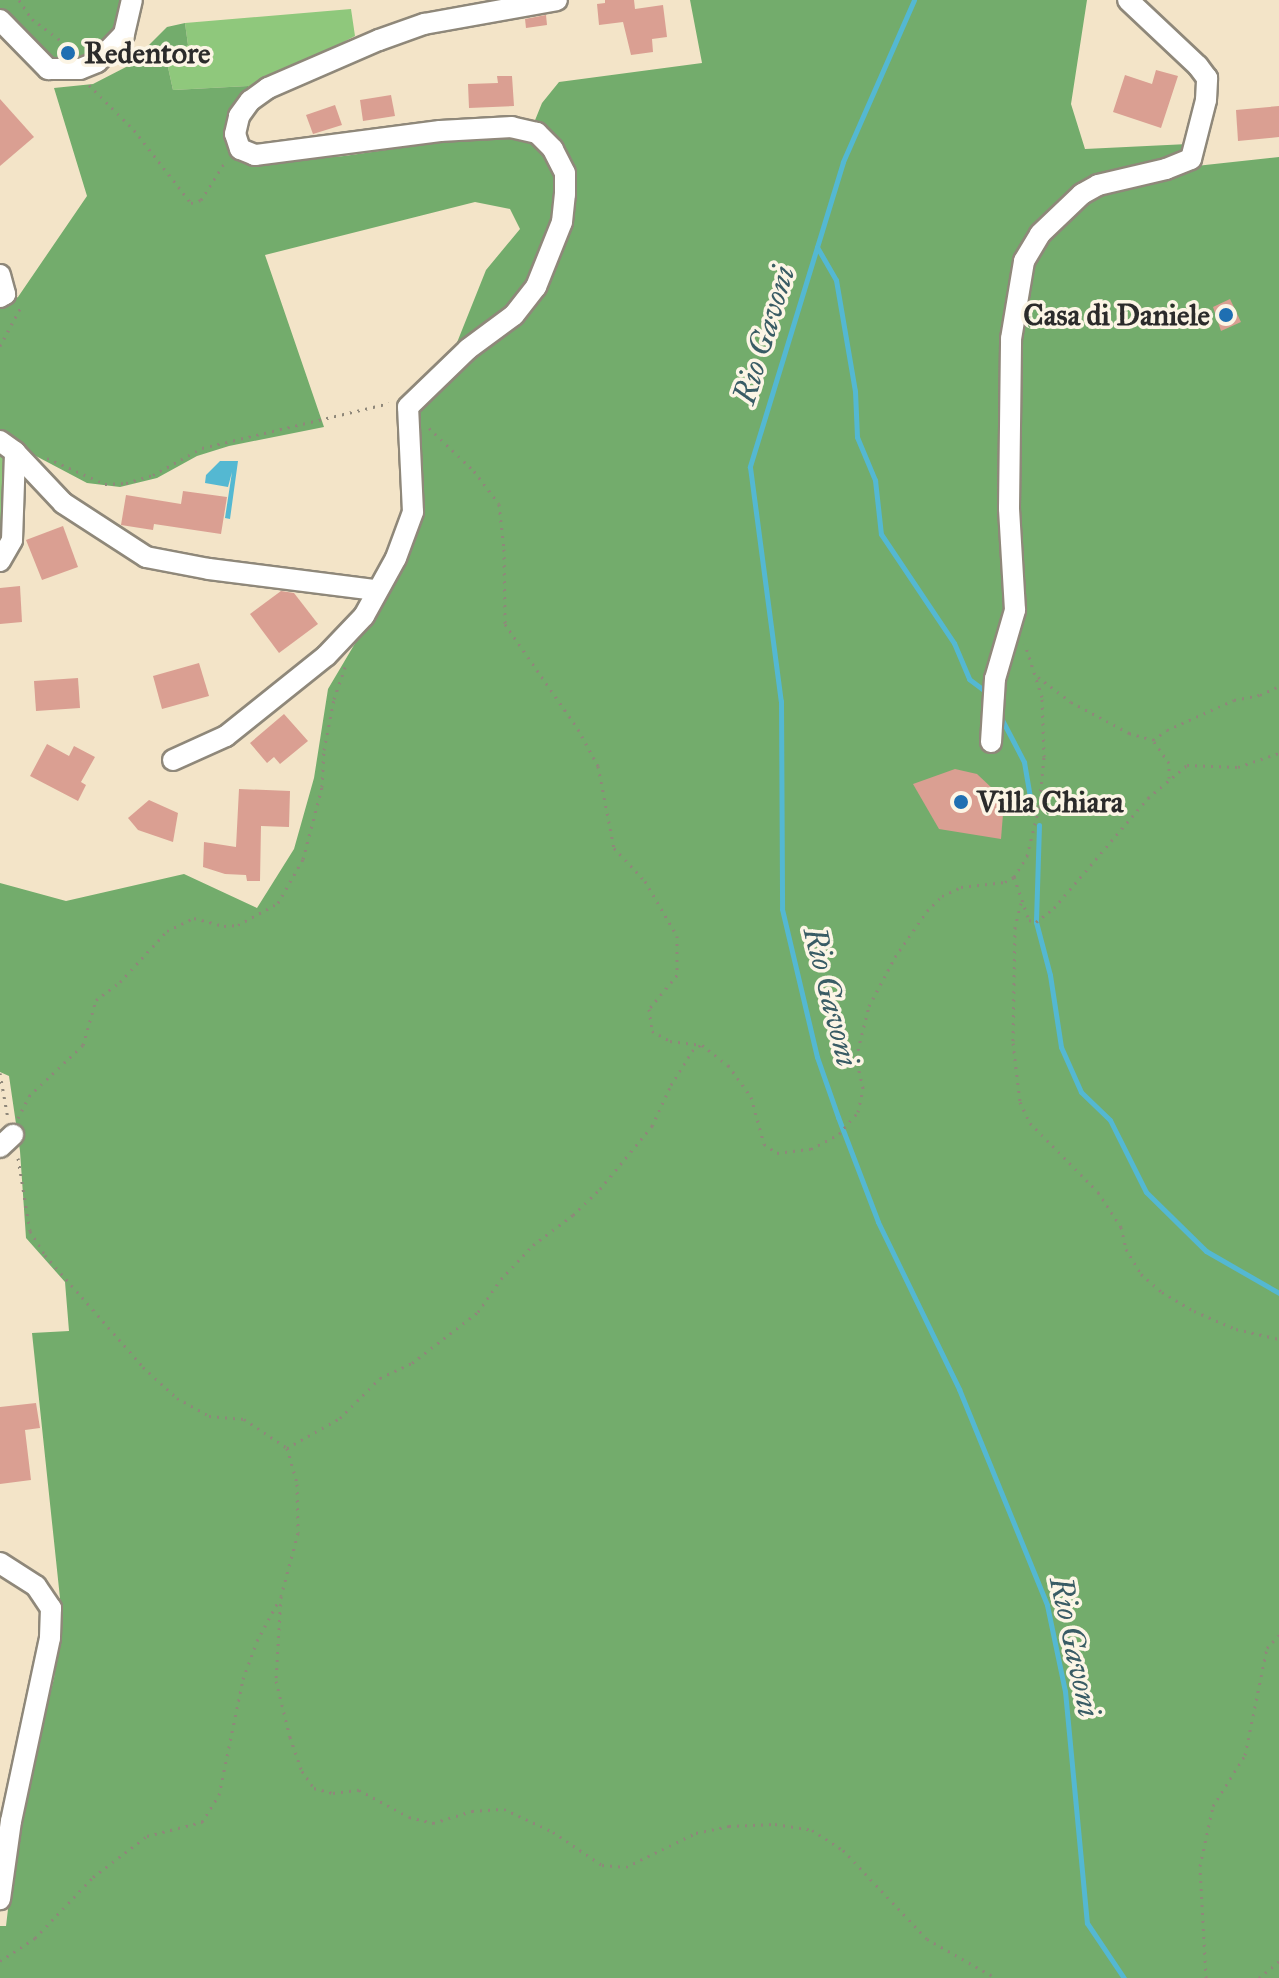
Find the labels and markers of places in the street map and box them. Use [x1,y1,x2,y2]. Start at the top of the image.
place label: Redentore [84,35,210,71]
marker: Redentore [59,44,77,62]
place label: Casa di Daniele [1023,297,1210,333]
marker: Casa di Daniele [1217,306,1235,324]
place label: Villa Chiara [977,784,1123,820]
marker: Villa Chiara [952,793,970,811]

